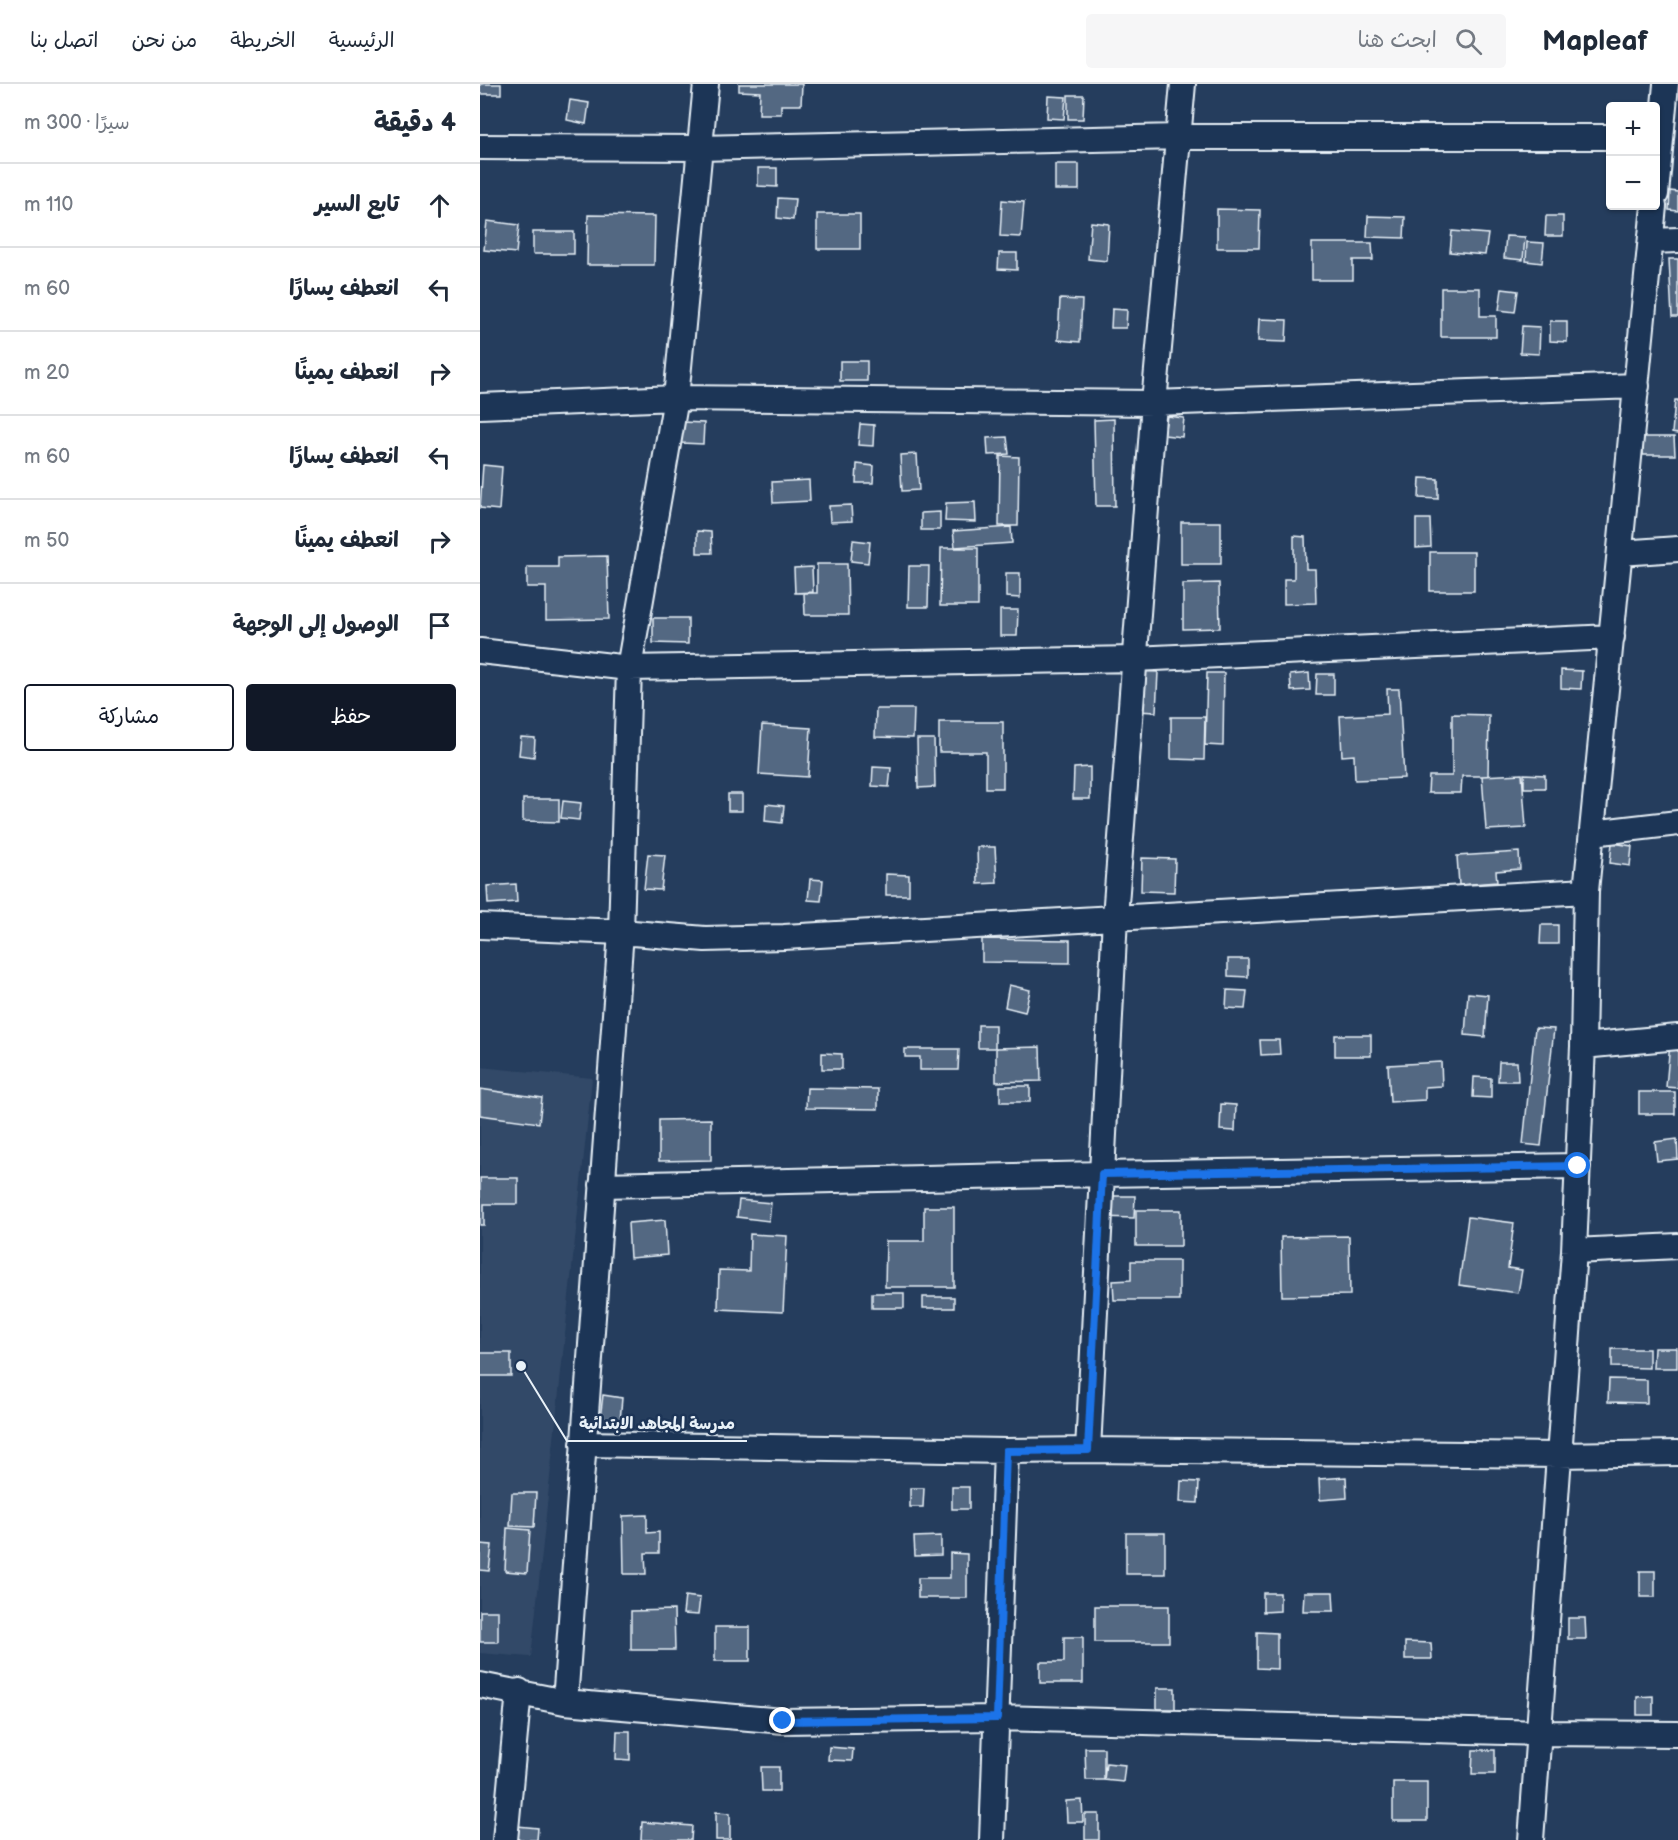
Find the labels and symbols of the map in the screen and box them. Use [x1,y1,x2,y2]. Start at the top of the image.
route start [1564,1152,1590,1178]
callout: مدرسة المجاهد الابتدائية [567,1407,747,1441]
text: مدرسة المجاهد الابتدائية [579,1415,735,1434]
route end [769,1707,795,1733]

